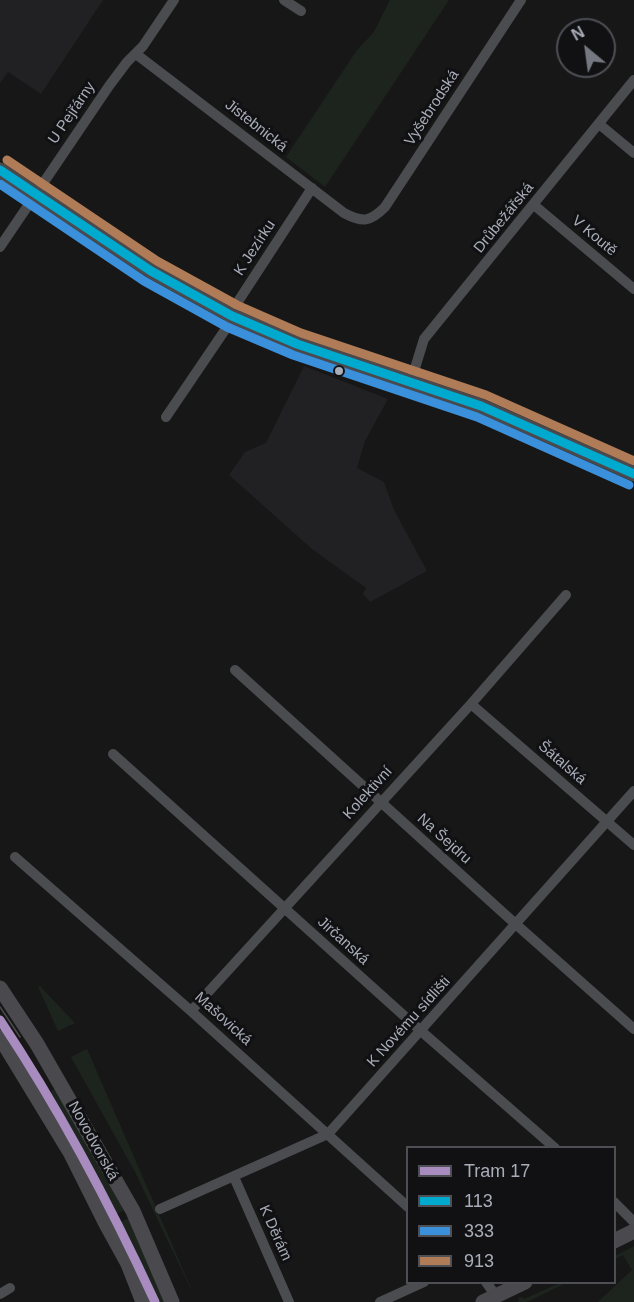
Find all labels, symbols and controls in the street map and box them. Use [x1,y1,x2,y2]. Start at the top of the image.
north arrow [556,18,616,78]
text: N [569,23,587,44]
street label: Vyšebrodská [401,67,463,149]
street label: U Pejřárny [45,79,99,147]
street label: Jistebnická [221,96,291,156]
street label: Drůbežářská [470,179,538,257]
street label: V Koutě [568,212,620,260]
street label: K Jezírku [230,217,280,279]
unlabelled marker [333,365,345,377]
street label: Šátalská [534,737,590,789]
street label: Kolektivní [340,763,396,823]
street label: Na Šejdru [413,810,475,868]
street label: Jirčanská [313,913,373,969]
street label: K Novému sídlišti [364,973,454,1071]
street label: Mašovická [191,989,255,1049]
street label: Novodvorská [64,1098,122,1184]
legend [406,1146,616,1284]
text: Tram 17 [464,1161,530,1181]
text: 113 [464,1191,493,1211]
street label: K Děrám [255,1202,295,1264]
text: 333 [464,1221,494,1241]
text: 913 [464,1251,494,1271]

